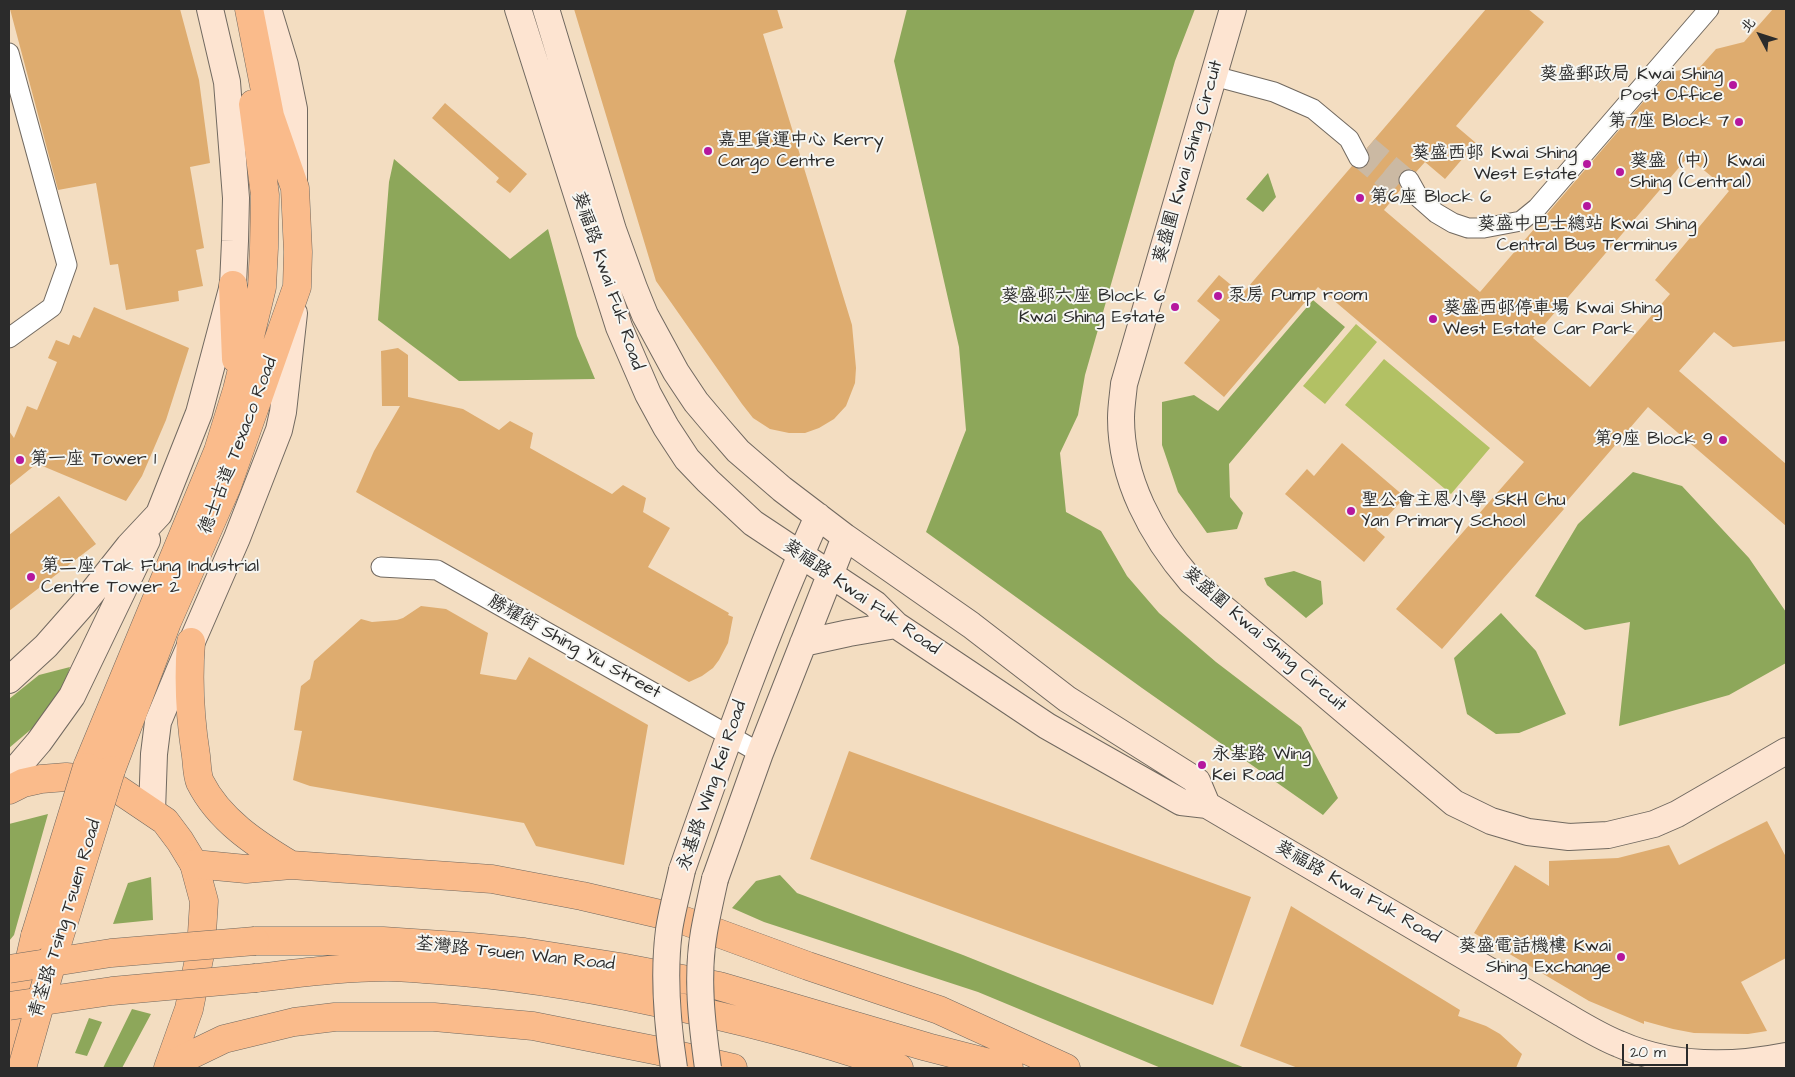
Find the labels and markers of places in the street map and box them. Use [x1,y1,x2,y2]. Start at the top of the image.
place label: 葵盛郵政局 Kwai Shing Post Office [1540,64,1723,106]
marker: 葵盛郵政局 Kwai Shing Post Office [1727,79,1739,91]
place label: 第7座 Block 7 [1608,111,1729,133]
marker: 第7座 Block 7 [1733,116,1745,128]
place label: 嘉里貨運中心 Kerry Cargo Centre [718,130,884,172]
place label: 葵盛西邨 Kwai Shing West Estate [1412,143,1577,186]
marker: 嘉里貨運中心 Kerry Cargo Centre [702,145,714,157]
place label: 葵盛（中） Kwai Shing (Central) [1630,151,1765,193]
marker: 葵盛西邨 Kwai Shing West Estate [1581,158,1593,170]
marker: 葵盛（中） Kwai Shing (Central) [1614,166,1626,178]
place label: 第6座 Block 6 [1370,187,1491,209]
marker: 第6座 Block 6 [1354,192,1366,204]
marker: 葵盛中巴士總站 Kwai Shing Central Bus Terminus [1581,200,1593,212]
place label: 葵盛中巴士總站 Kwai Shing Central Bus Terminus [1477,214,1697,256]
place label: 泵房 Pump room [1228,285,1367,307]
place label: 葵盛邨六座 Block 6 Kwai Shing Estate [1001,286,1165,328]
marker: 泵房 Pump room [1212,290,1224,302]
place label: 葵盛西邨停車場 Kwai Shing West Estate Car Park [1443,298,1662,340]
marker: 葵盛邨六座 Block 6 Kwai Shing Estate [1169,301,1181,313]
marker: 葵盛西邨停車場 Kwai Shing West Estate Car Park [1427,313,1439,325]
place label: 第9座 Block 9 [1594,429,1713,451]
marker: 第9座 Block 9 [1717,434,1729,446]
place label: 第一座 Tower 1 [30,449,156,471]
marker: 第一座 Tower 1 [14,454,26,466]
place label: 聖公會主恩小學 SKH Chu Yan Primary School [1361,490,1566,532]
marker: 聖公會主恩小學 SKH Chu Yan Primary School [1345,505,1357,517]
place label: 第二座 Tak Fung Industrial Centre Tower 2 [41,556,259,598]
marker: 第二座 Tak Fung Industrial Centre Tower 2 [25,571,37,583]
place label: 永基路 Wing Kei Road [1212,744,1311,786]
marker: 永基路 Wing Kei Road [1196,759,1208,771]
place label: 葵盛電話機樓 Kwai Shing Exchange [1458,936,1611,979]
marker: 葵盛電話機樓 Kwai Shing Exchange [1615,951,1627,963]

